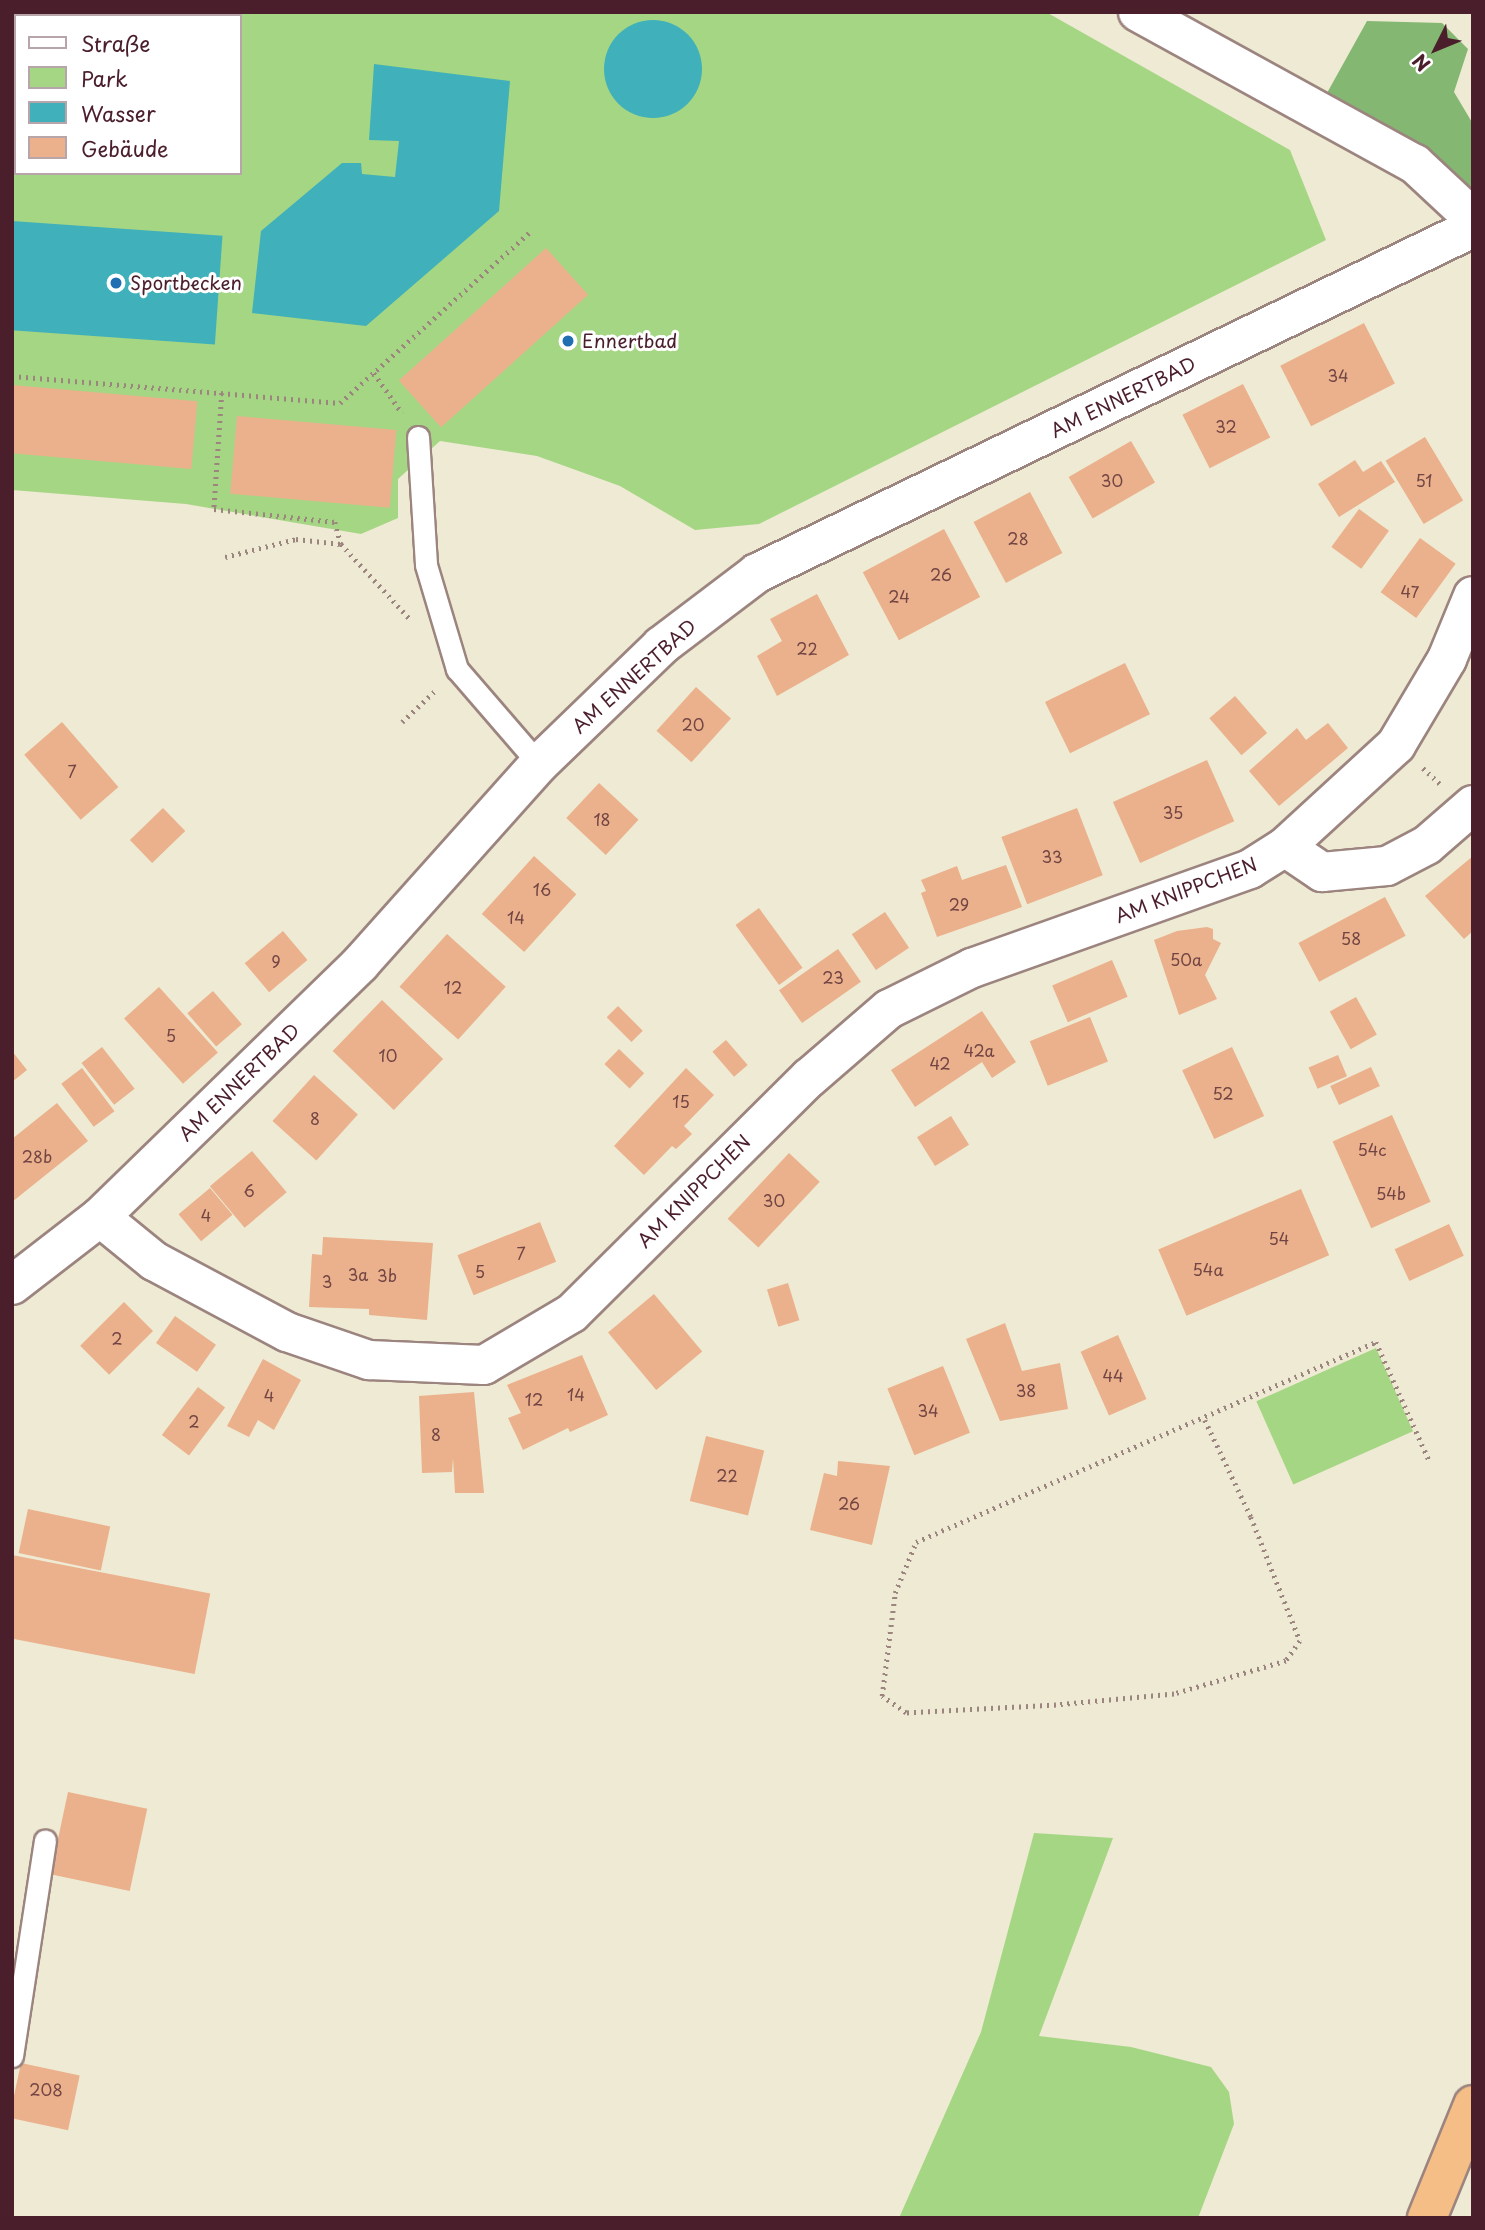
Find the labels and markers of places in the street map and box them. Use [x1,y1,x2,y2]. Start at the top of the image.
place label: Sportbecken [130,272,242,294]
marker: Sportbecken [108,275,124,291]
place label: Ennertbad [582,330,677,352]
marker: Ennertbad [560,333,576,349]

